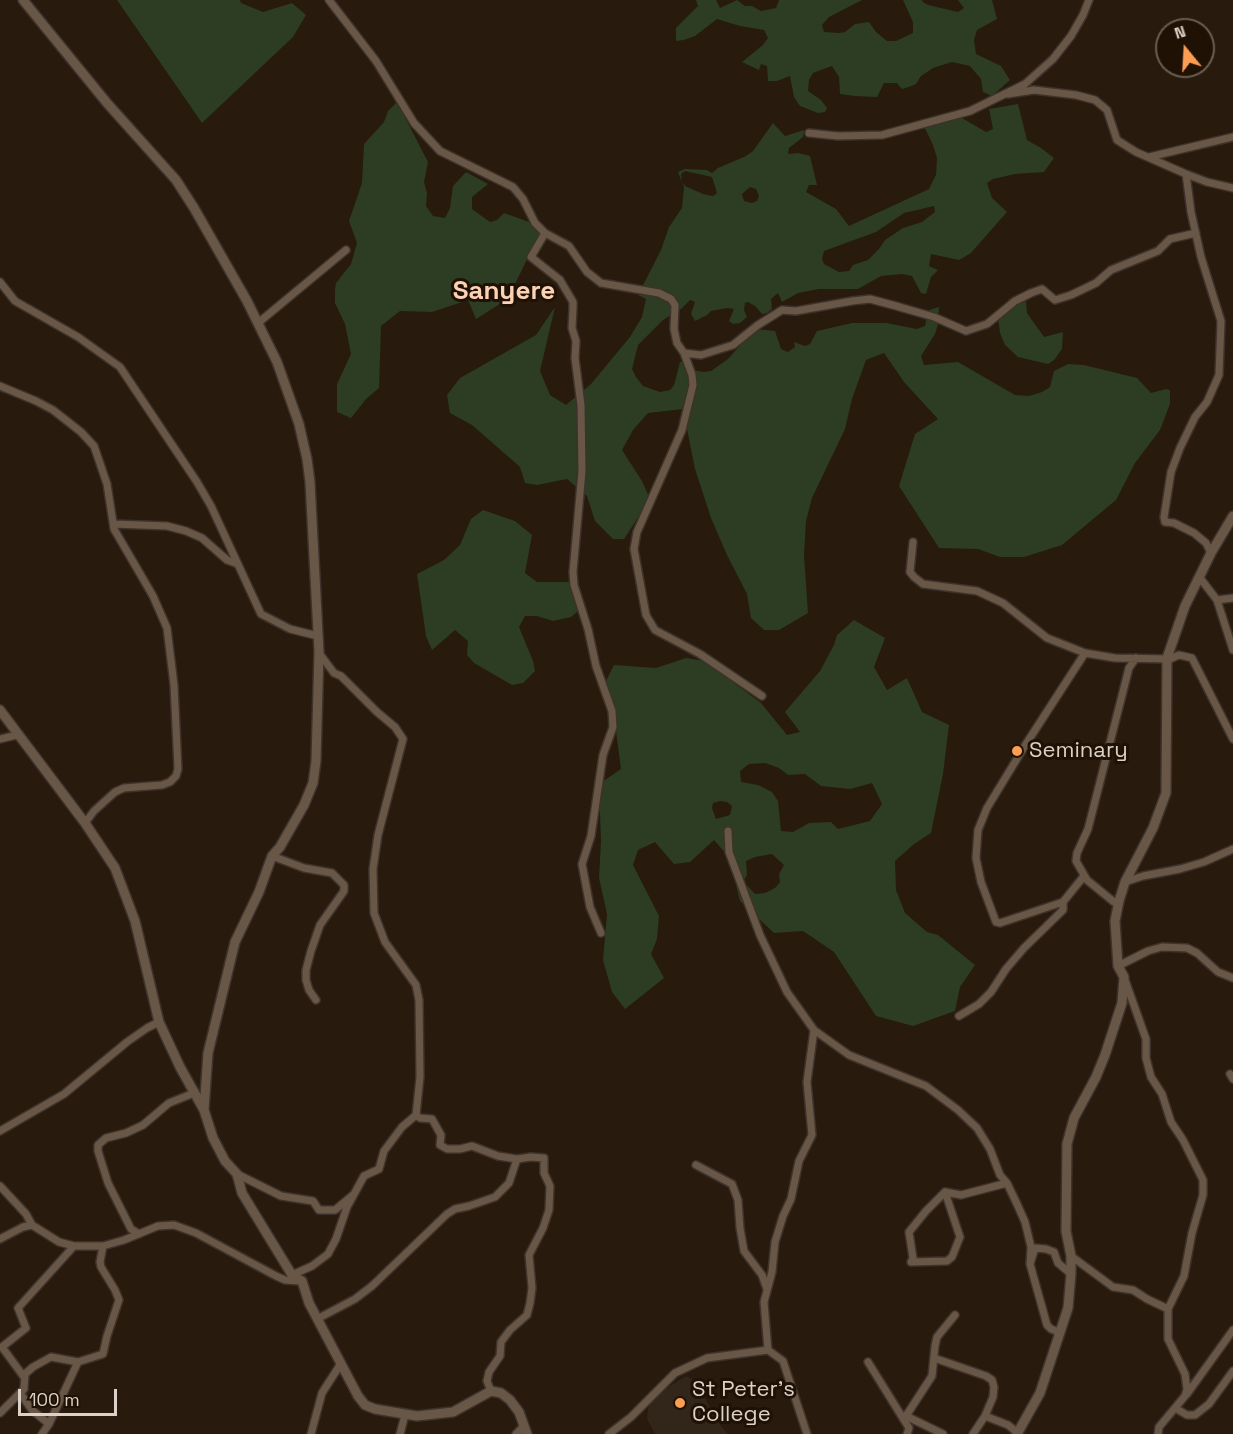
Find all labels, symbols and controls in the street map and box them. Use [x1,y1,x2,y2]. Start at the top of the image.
north arrow [1155,18,1215,78]
text: N [1172,21,1188,44]
district label: Sanyere [453,276,555,308]
place label: Seminary [1029,738,1128,764]
marker: Seminary [1010,744,1024,758]
scale bar [21,1377,120,1415]
place label: St Peter's College [692,1377,795,1428]
text: 100 m [29,1388,80,1411]
marker: St Peter's College [673,1396,687,1410]

